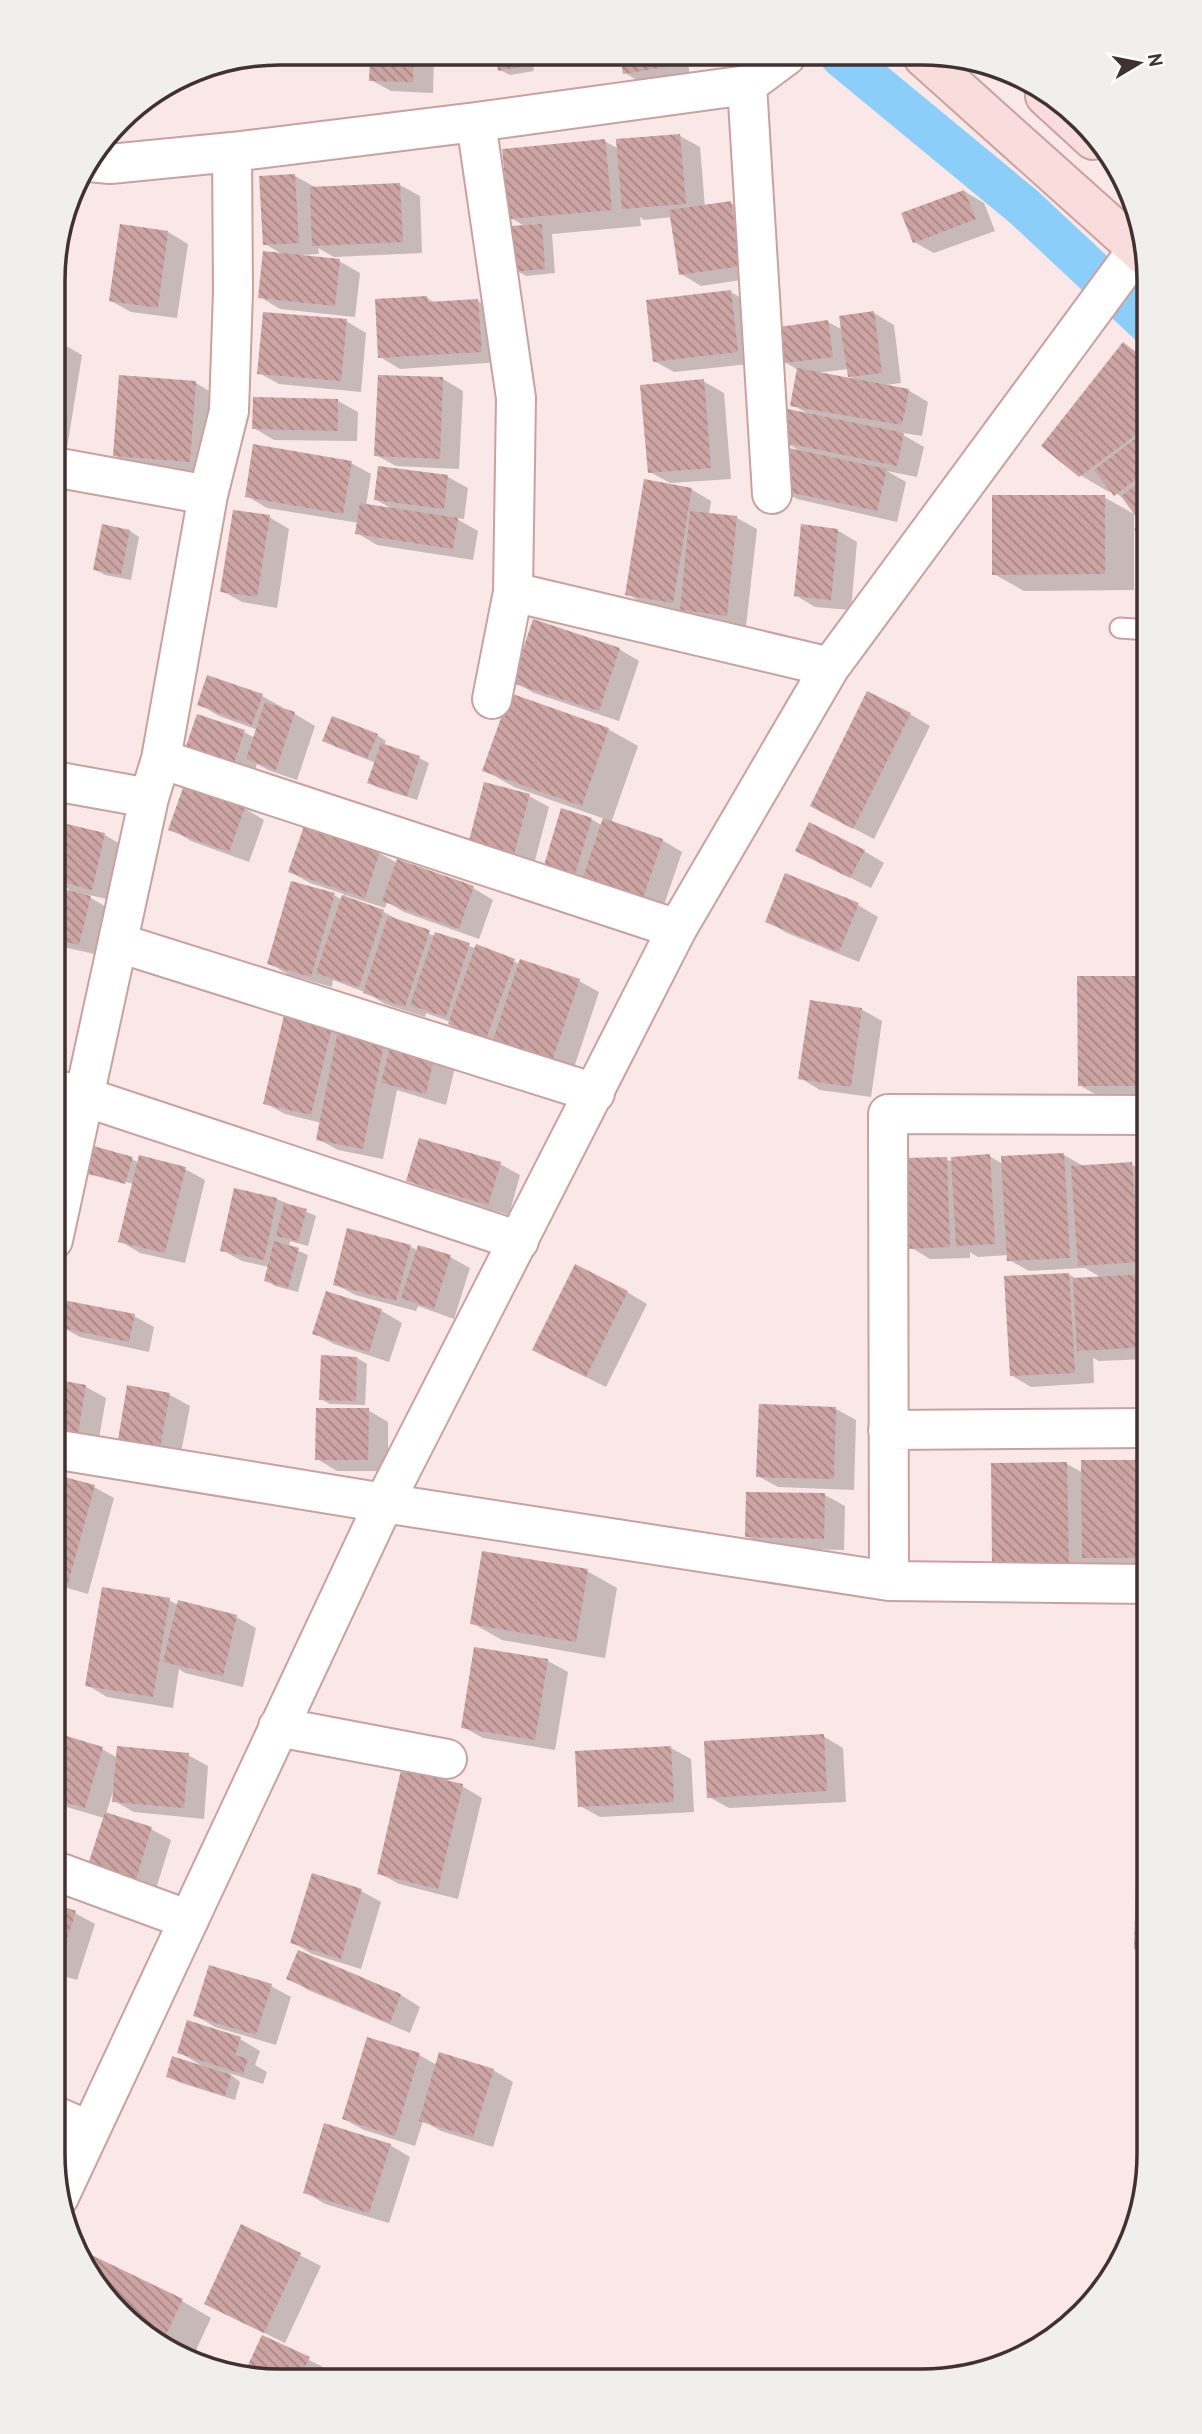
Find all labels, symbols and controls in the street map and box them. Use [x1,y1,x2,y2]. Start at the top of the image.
north arrow [1104,28,1174,98]
text: N [1143,52,1169,68]

